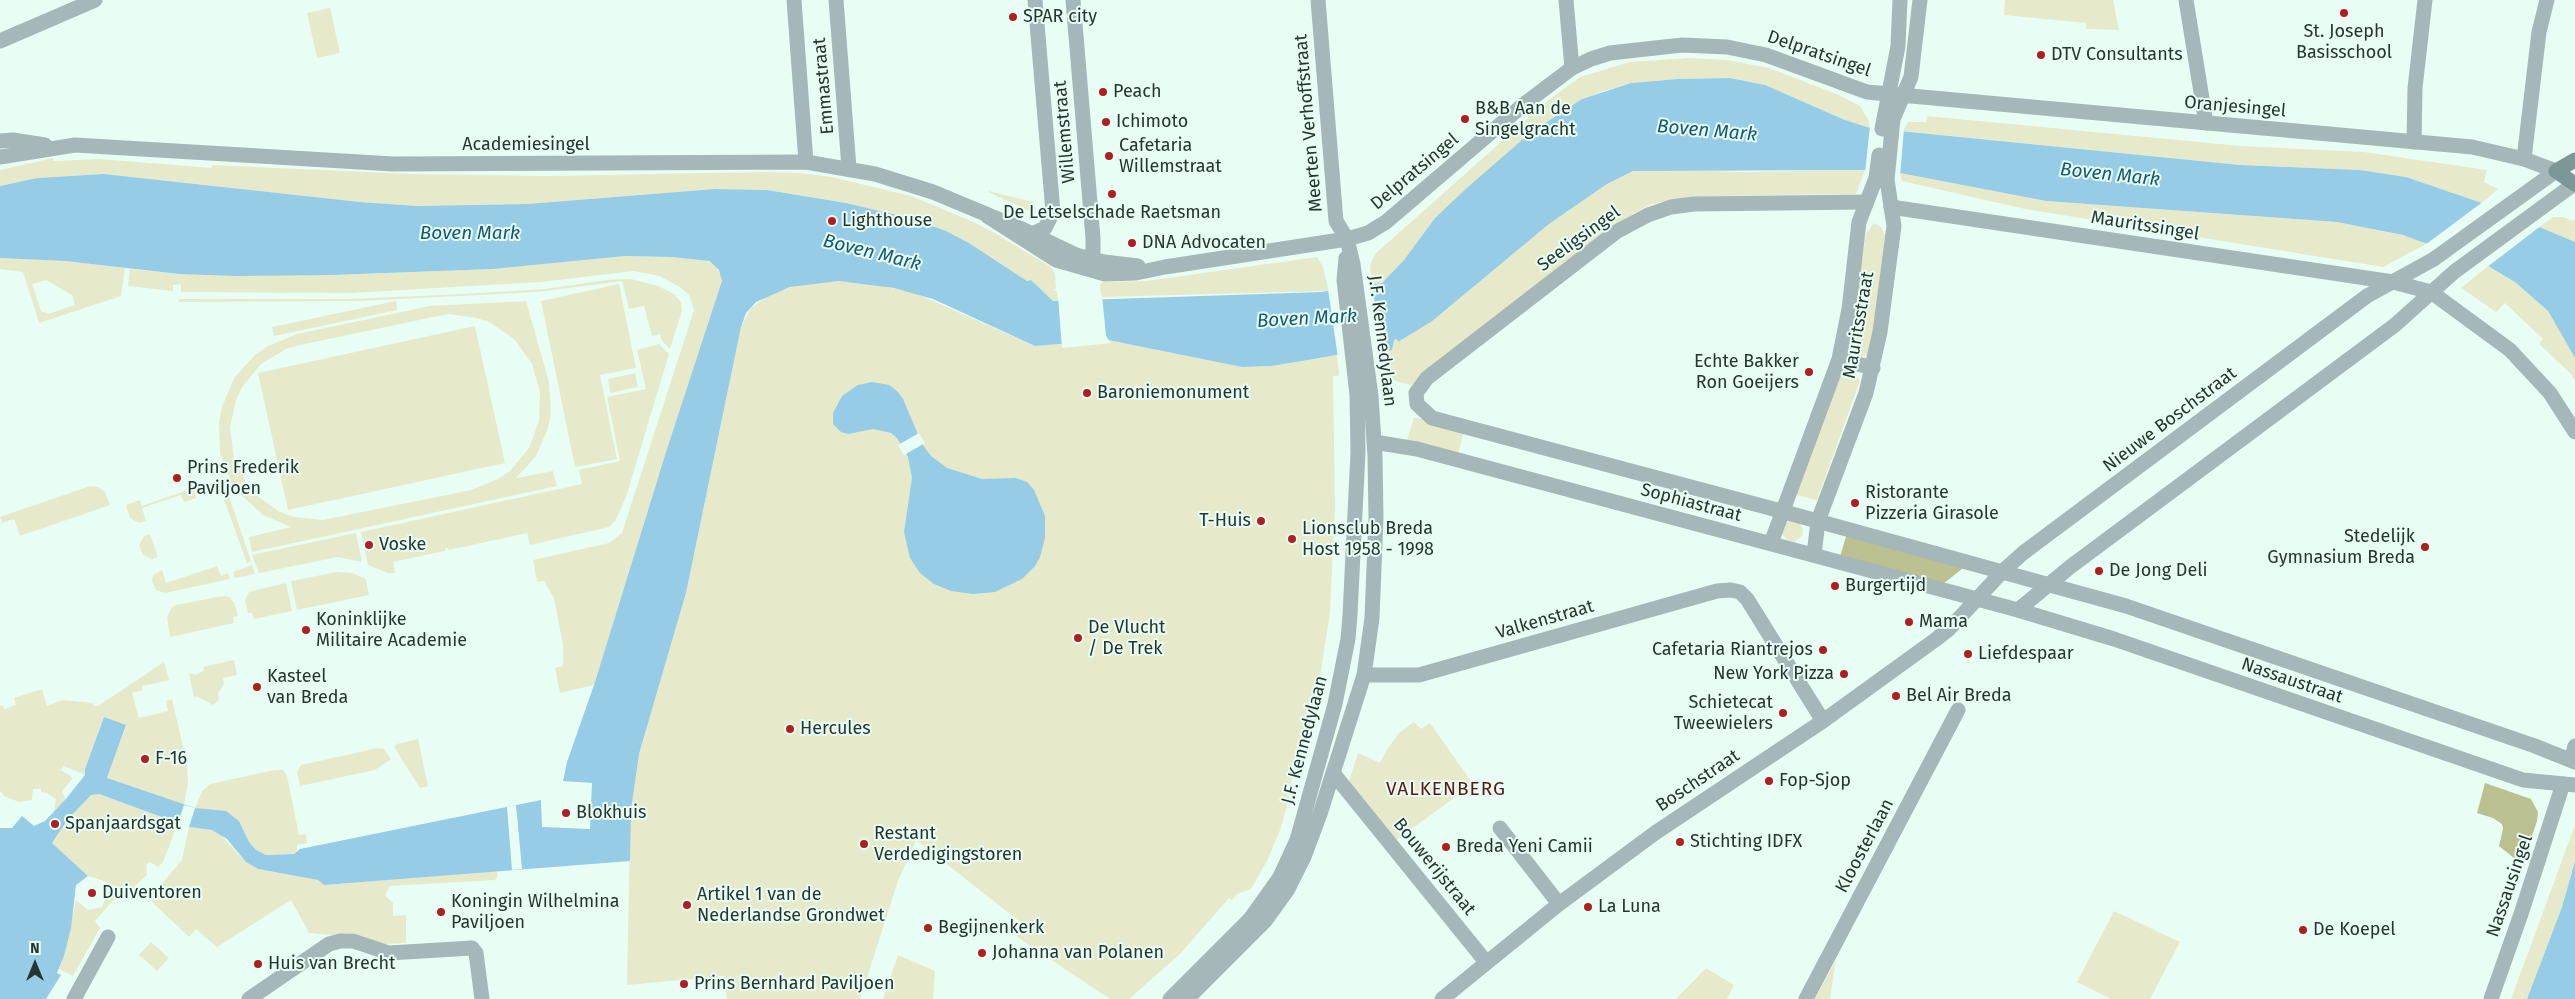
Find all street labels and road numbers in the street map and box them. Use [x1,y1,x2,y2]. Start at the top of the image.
street label: Delpratsingel [1764,26,1874,82]
street label: Meerten Verhoffstraat [1290,33,1328,213]
street label: Emmastraat [809,37,839,135]
street label: Willemstraat [1050,80,1080,184]
street label: Oranjesingel [2183,92,2287,122]
street label: Delpratsingel [1367,129,1463,215]
street label: Academiesingel [462,134,590,156]
street label: Seeligsingel [1533,202,1625,276]
street label: Mauritssingel [2089,207,2201,245]
street label: Mauritsstraat [1839,270,1879,380]
street label: J.F. Kennedylaan [1363,274,1401,408]
street label: Nieuwe Boschstraat [2099,363,2241,477]
street label: Sophiastraat [1638,479,1744,527]
street label: Valkenstraat [1494,596,1596,644]
street label: Nassaustraat [2238,654,2346,708]
street label: J.F. Kennedylaan [1277,673,1333,807]
street label: Boschstraat [1652,745,1744,817]
street label: Kloosterlaan [1831,795,1899,897]
street label: Bouwerijstraat [1388,814,1480,920]
street label: Nassausingel [2482,832,2538,940]

